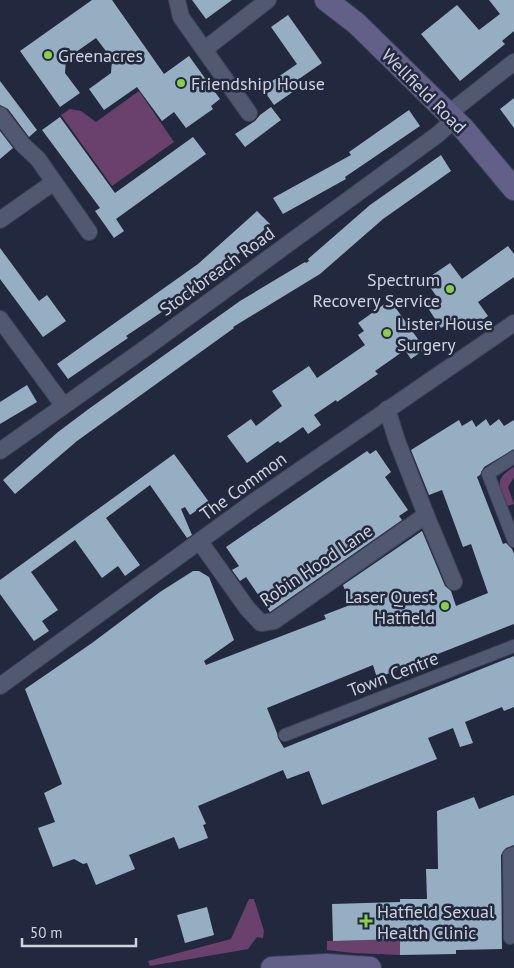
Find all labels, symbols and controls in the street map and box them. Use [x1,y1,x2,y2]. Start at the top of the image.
place label: Greenacres [58,44,143,67]
street label: Wellfield Road [377,44,471,138]
marker: Greenacres [42,49,54,61]
place label: Friendship House [191,72,325,95]
marker: Friendship House [175,77,187,89]
street label: Stockbreach Road [155,222,279,320]
place label: Spectrum Recovery Service [313,268,440,312]
marker: Spectrum Recovery Service [444,283,456,295]
place label: Lister House Surgery [397,312,493,356]
marker: Lister House Surgery [381,327,393,339]
street label: The Common [195,447,291,525]
street label: Robin Hood Lane [255,519,377,611]
place label: Laser Quest Hatfield [345,585,435,629]
marker: Laser Quest Hatfield [439,600,451,612]
street label: Town Centre [345,646,441,702]
place label: Hatfield Sexual Health Clinic [377,900,495,944]
marker: Hatfield Sexual Health Clinic [359,914,373,928]
scale bar [22,916,136,948]
text: 50 m [30,923,63,942]

